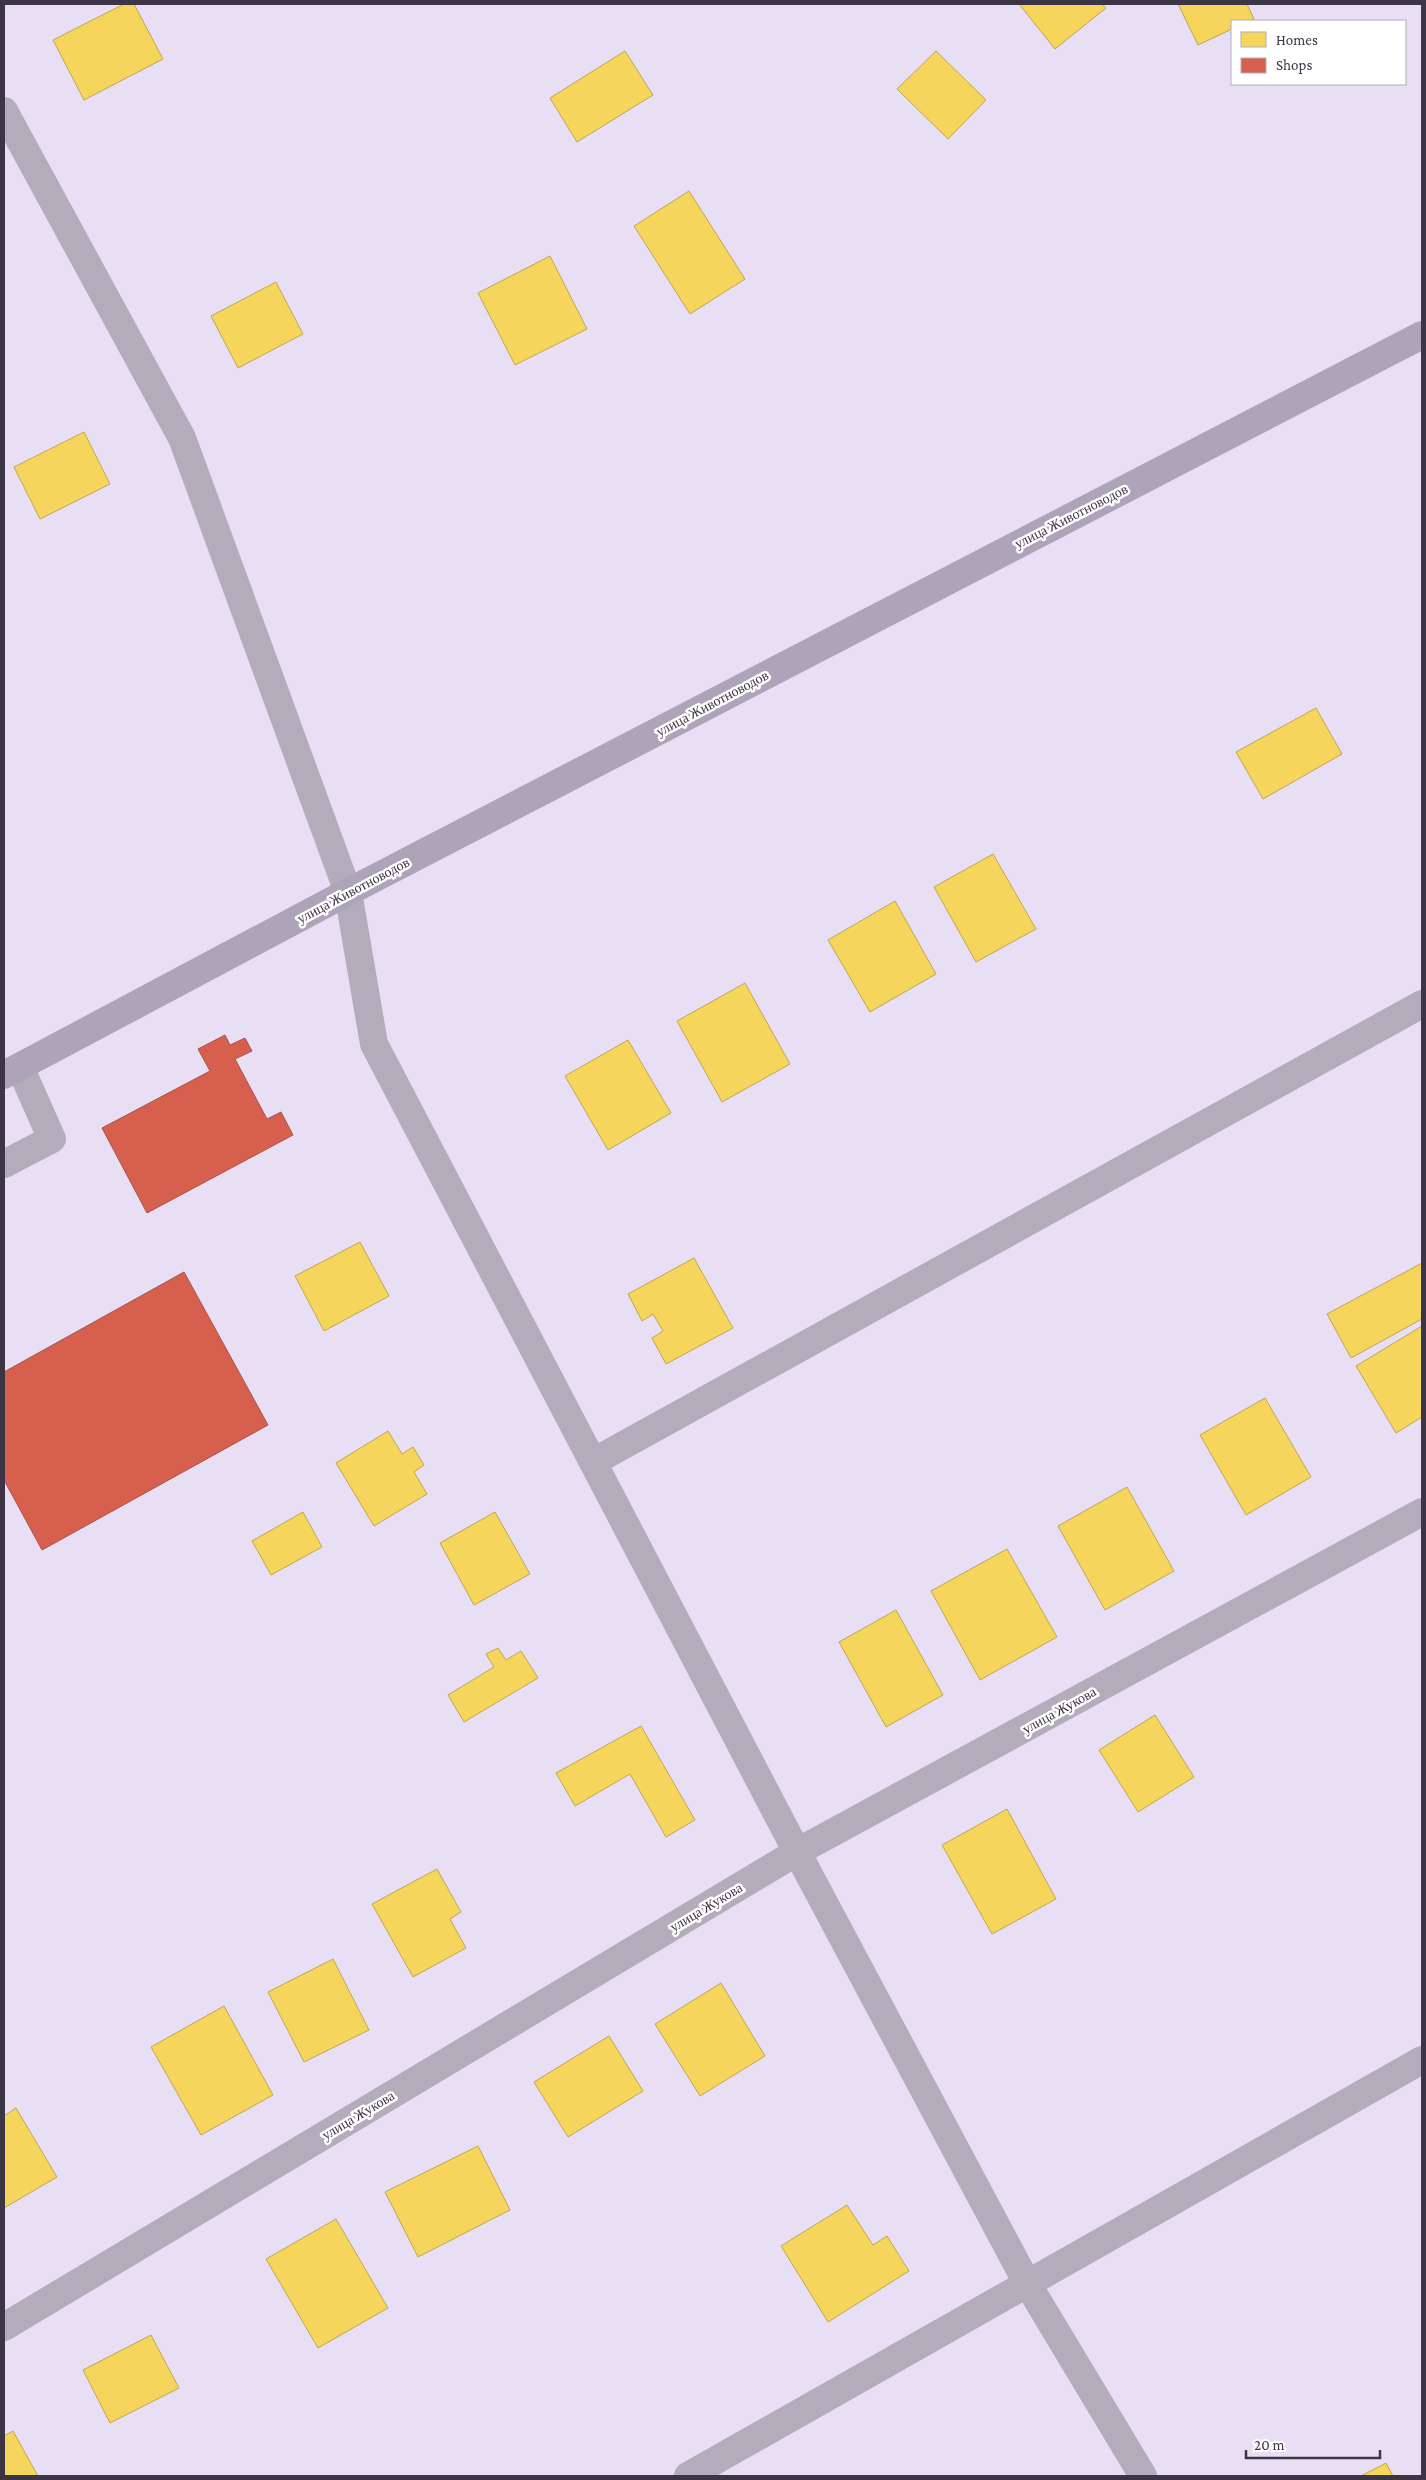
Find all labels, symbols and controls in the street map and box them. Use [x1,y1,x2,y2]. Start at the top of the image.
legend [1231,20,1406,85]
text: Homes [1276,32,1318,48]
text: Shops [1276,57,1312,74]
street label: улица Животноводов [1012,480,1131,552]
street label: улица Животноводов [653,666,771,739]
street label: улица Животноводов [294,853,412,926]
street label: улица Жукова [1019,1683,1099,1737]
street label: улица Жукова [667,1879,746,1935]
street label: улица Жукова [319,2087,398,2143]
scale bar [1246,2428,1380,2460]
text: 20 m [1254,2437,1285,2453]

